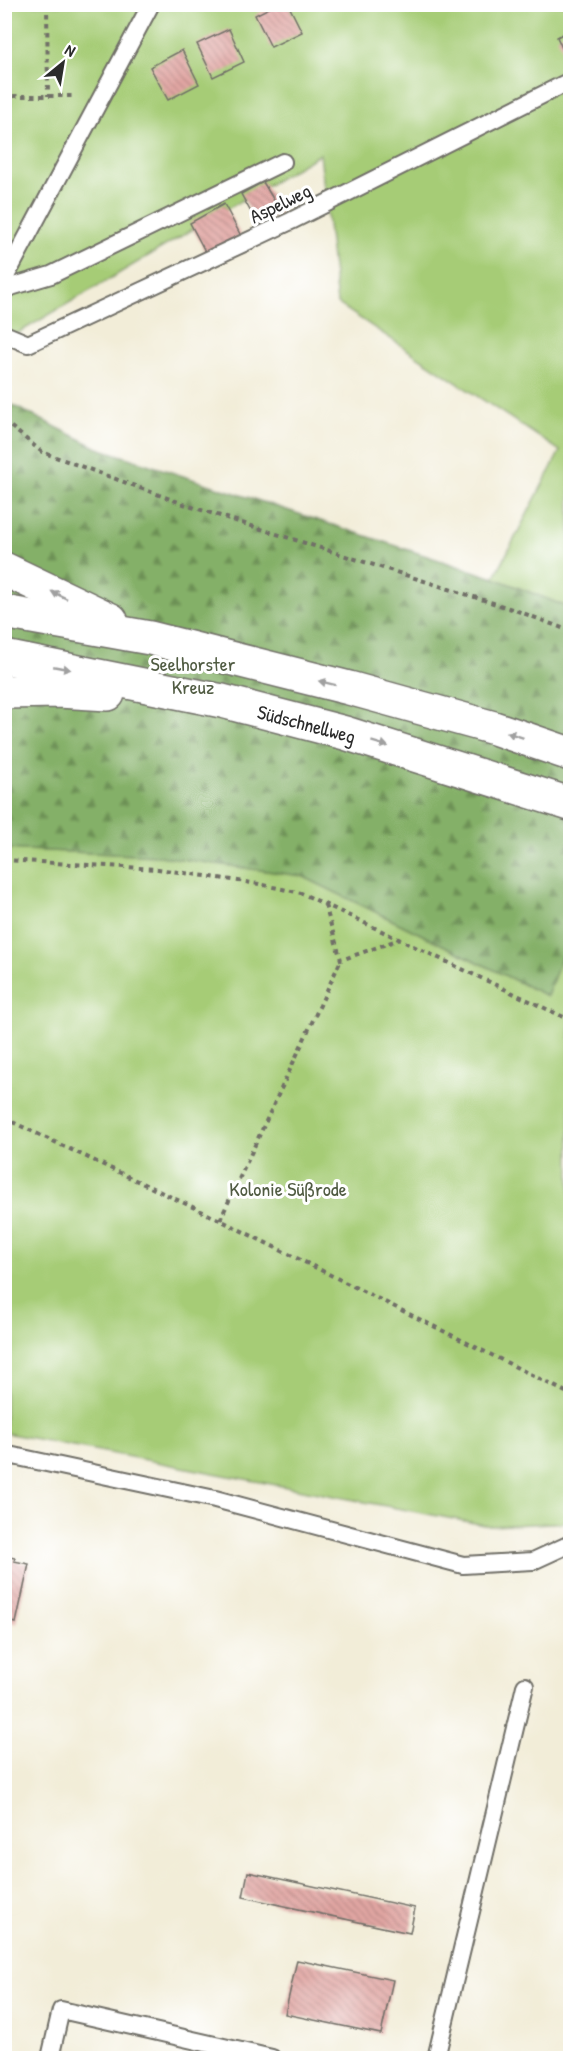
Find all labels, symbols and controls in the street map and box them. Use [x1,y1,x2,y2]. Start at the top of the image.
north arrow [33,33,93,93]
text: N [61,38,80,62]
street label: Aspelweg [245,176,315,229]
one-way arrow [51,591,68,600]
park label: Seelhorster Kreuz [151,650,236,700]
one-way arrow [53,664,72,673]
one-way arrow [318,677,337,687]
street label: Südschnellweg [255,697,359,749]
one-way arrow [506,730,524,740]
one-way arrow [371,740,389,749]
park label: Kolonie Süßrode [229,1175,347,1202]

